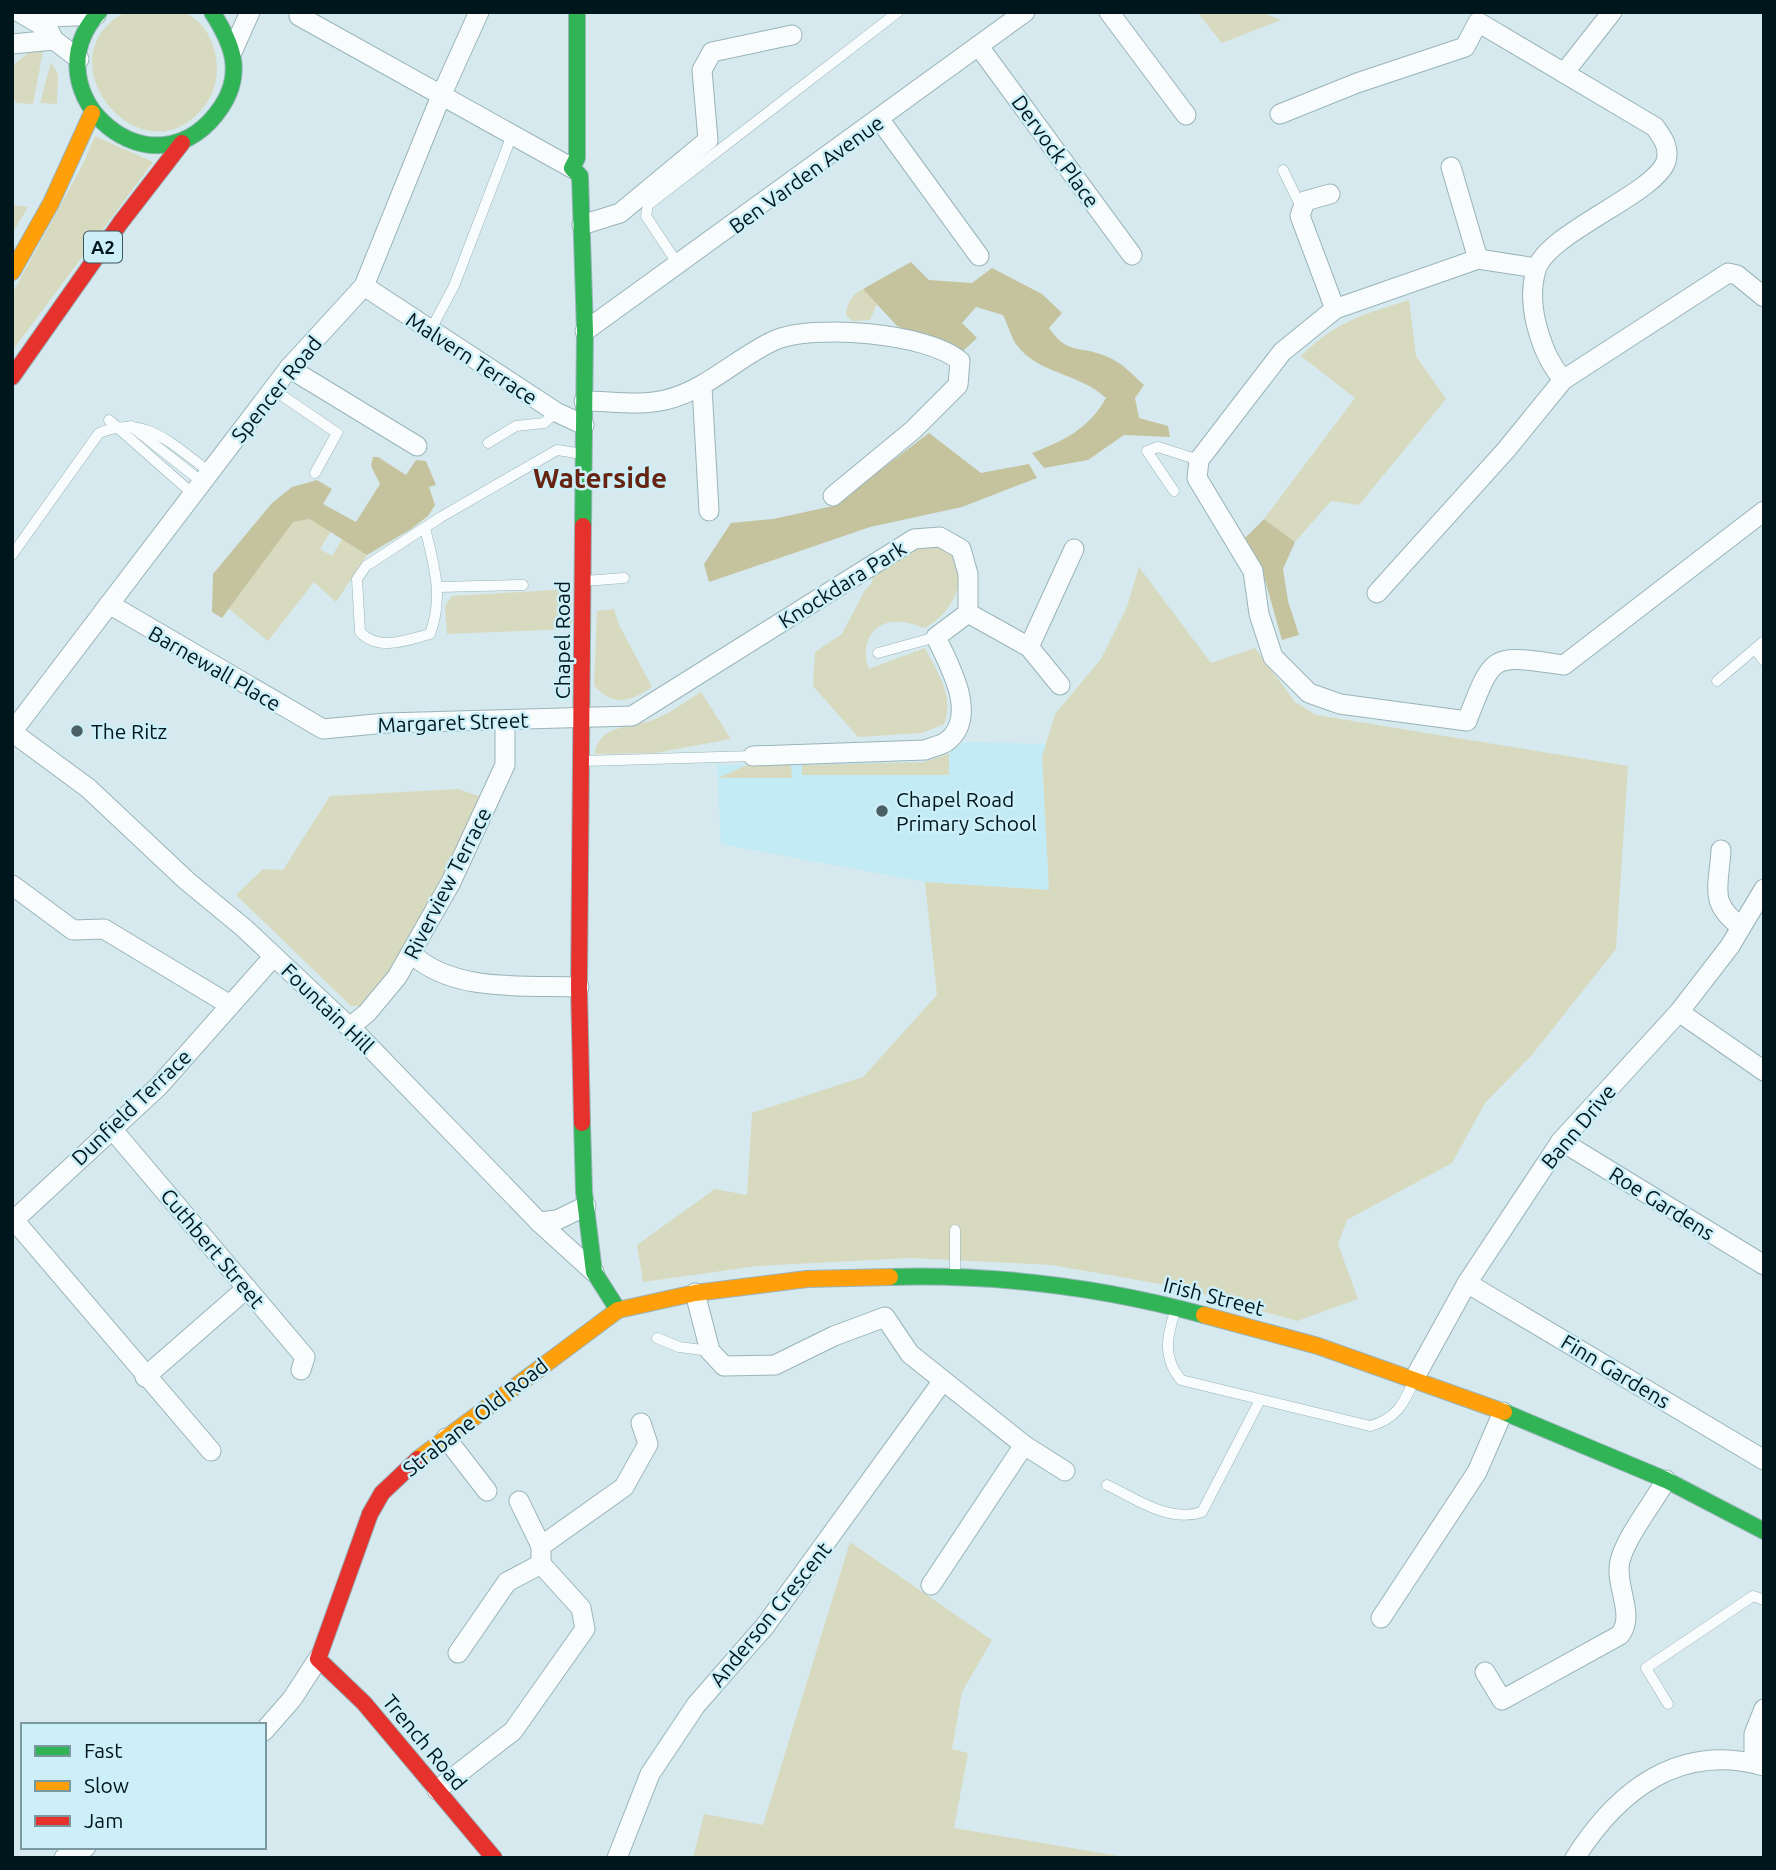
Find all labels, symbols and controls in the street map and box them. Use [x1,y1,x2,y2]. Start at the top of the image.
street label: Dervock Place [1007,90,1105,212]
street label: Ben Varden Avenue [724,110,888,238]
road number: A2 [84,232,122,262]
street label: Malvern Terrace [402,307,542,409]
street label: Spencer Road [226,331,326,447]
district label: Waterside [533,462,667,493]
street label: Knockdara Park [774,535,910,633]
street label: Chapel Road [550,581,574,699]
street label: Barnewall Place [145,620,285,716]
street label: Margaret Street [377,707,529,737]
place label: The Ritz [91,719,167,743]
marker: The Ritz [69,723,85,739]
place label: Chapel Road Primary School [896,787,1037,835]
street label: Riverview Terrace [398,803,496,963]
marker: Chapel Road Primary School [874,803,890,819]
street label: Fountain Hill [277,958,379,1058]
street label: Dunfield Terrace [66,1044,196,1170]
street label: Bann Drive [1536,1079,1620,1173]
street label: Roe Gardens [1605,1161,1719,1245]
street label: Cuthbert Street [156,1183,270,1313]
street label: Irish Street [1161,1272,1267,1320]
street label: Finn Gardens [1557,1329,1675,1413]
street label: Strabane Old Road [398,1353,552,1481]
street label: Anderson Crescent [704,1537,836,1691]
street label: Trench Road [378,1689,472,1795]
legend [21,1723,266,1849]
text: Fast [84,1738,122,1762]
text: Slow [84,1773,129,1797]
text: Jam [84,1808,123,1832]

